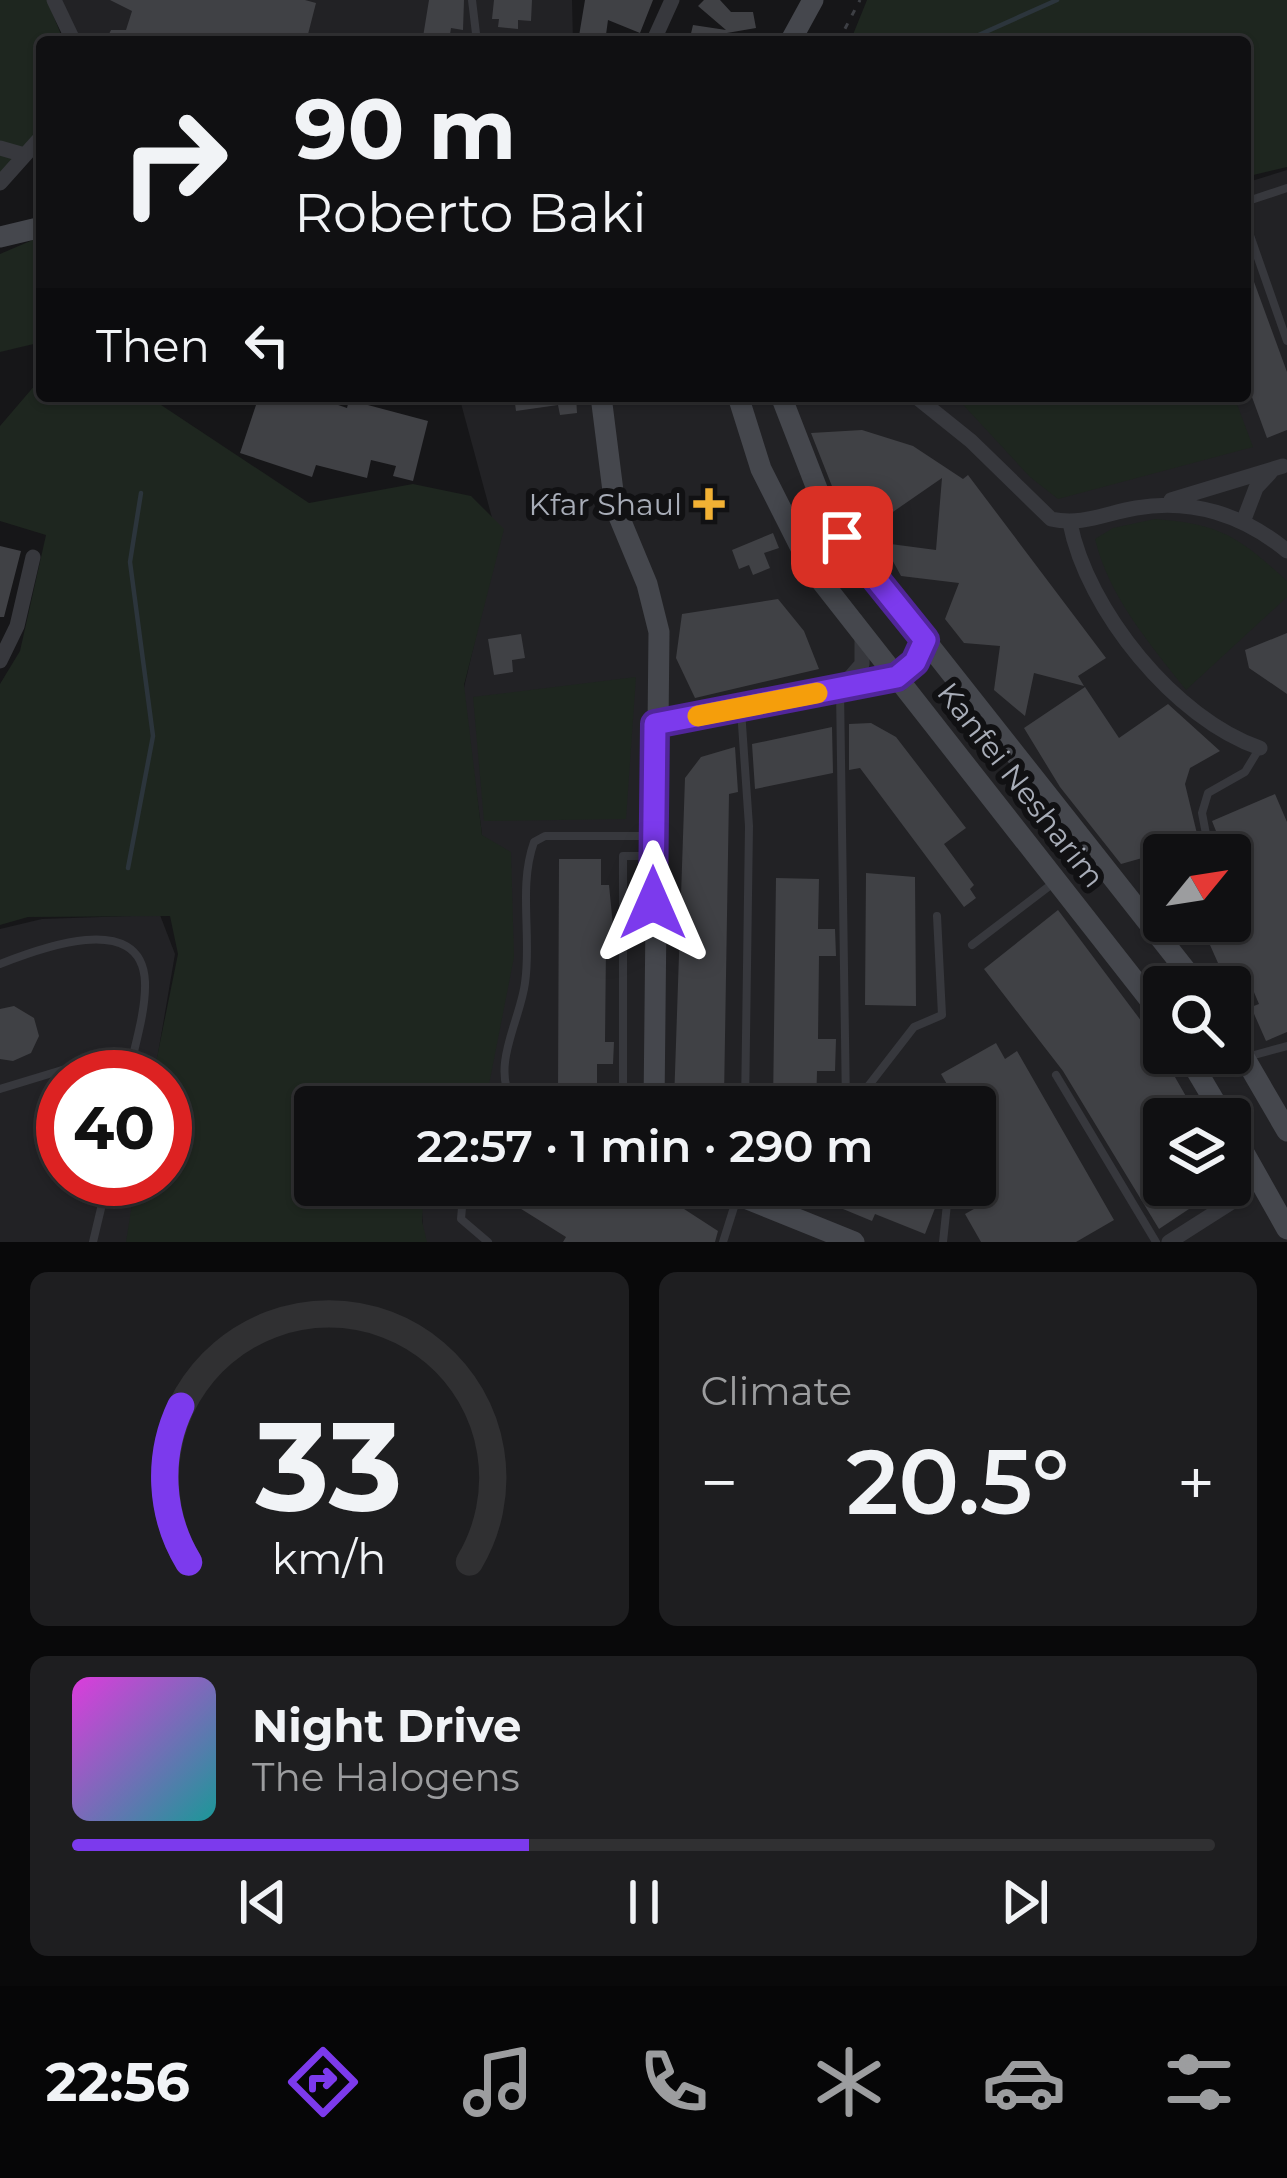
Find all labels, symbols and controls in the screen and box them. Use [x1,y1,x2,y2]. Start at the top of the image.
text: 90 m [294,78,516,180]
icon: right [96,84,252,240]
text: Roberto Baki [294,180,647,246]
icon: left [234,312,300,378]
text: Then [96,318,210,373]
place label: Kfar Shaul [529,486,682,523]
pin [791,486,893,588]
marker: Kfar Shaul [693,488,725,520]
icon: arrive [809,504,875,570]
street label: Kanfei Nesharim [930,675,1112,895]
north arrow [1143,834,1251,942]
map controls [1143,834,1251,1206]
position arrow [590,840,716,966]
button: search [1143,966,1251,1074]
speed limit sign: 40 [36,1050,192,1206]
button: layers [1143,1098,1251,1206]
text: 22:57 · 1 min · 290 m [417,1118,873,1173]
text: Climate [701,1367,852,1415]
text: 33 [255,1390,403,1542]
text: 20.5° [846,1427,1069,1537]
text: − [701,1442,738,1523]
text: + [1177,1442,1215,1523]
text: km/h [272,1532,386,1585]
text: Night Drive [252,1698,521,1753]
text: The Halogens [252,1753,520,1801]
icon: previous [230,1869,296,1935]
icon: pause [611,1869,677,1935]
icon: next [992,1869,1058,1935]
icon: directions [281,2040,365,2124]
icon: music [456,2040,540,2124]
icon: phone [632,2040,716,2124]
icon: climate [807,2040,891,2124]
icon: car [982,2040,1066,2124]
icon: filters [1157,2040,1241,2124]
text: 22:56 [46,2049,190,2115]

